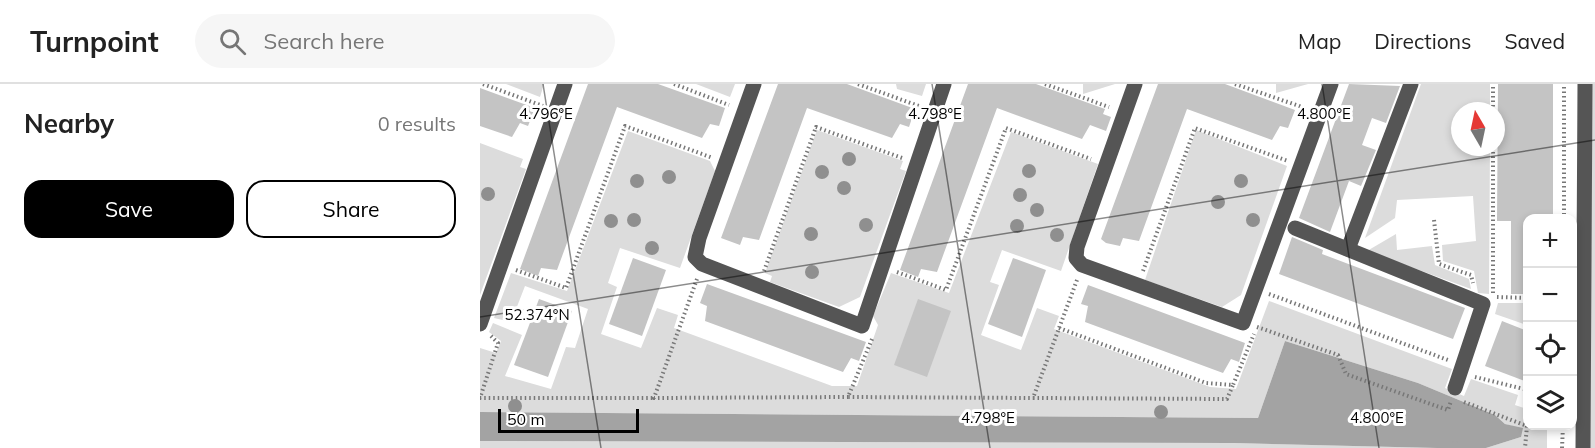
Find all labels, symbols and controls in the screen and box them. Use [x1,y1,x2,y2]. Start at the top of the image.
search box [195,14,615,68]
text: Turnpoint [30,24,159,59]
icon: search [216,25,249,58]
text: Search here [264,27,384,55]
text: Map [1298,28,1341,54]
text: Directions [1374,28,1471,54]
text: Saved [1504,28,1565,54]
north arrow [1451,102,1505,156]
text: 4.796°E [519,104,573,123]
text: 4.798°E [908,104,962,123]
text: 4.800°E [1297,104,1351,123]
text: Nearby [24,107,114,140]
text: 0 results [378,111,456,136]
button: Save [24,180,234,238]
button: Share [246,180,456,238]
map controls [1523,214,1577,430]
button: + [1523,214,1577,268]
button: − [1523,268,1577,322]
text: 52.374°N [504,305,570,324]
button: locate [1523,322,1577,376]
button: layers [1523,376,1577,430]
scale bar [498,406,639,434]
text: 4.798°E [961,408,1015,427]
text: 4.800°E [1350,408,1404,427]
text: 50 m [507,409,544,429]

